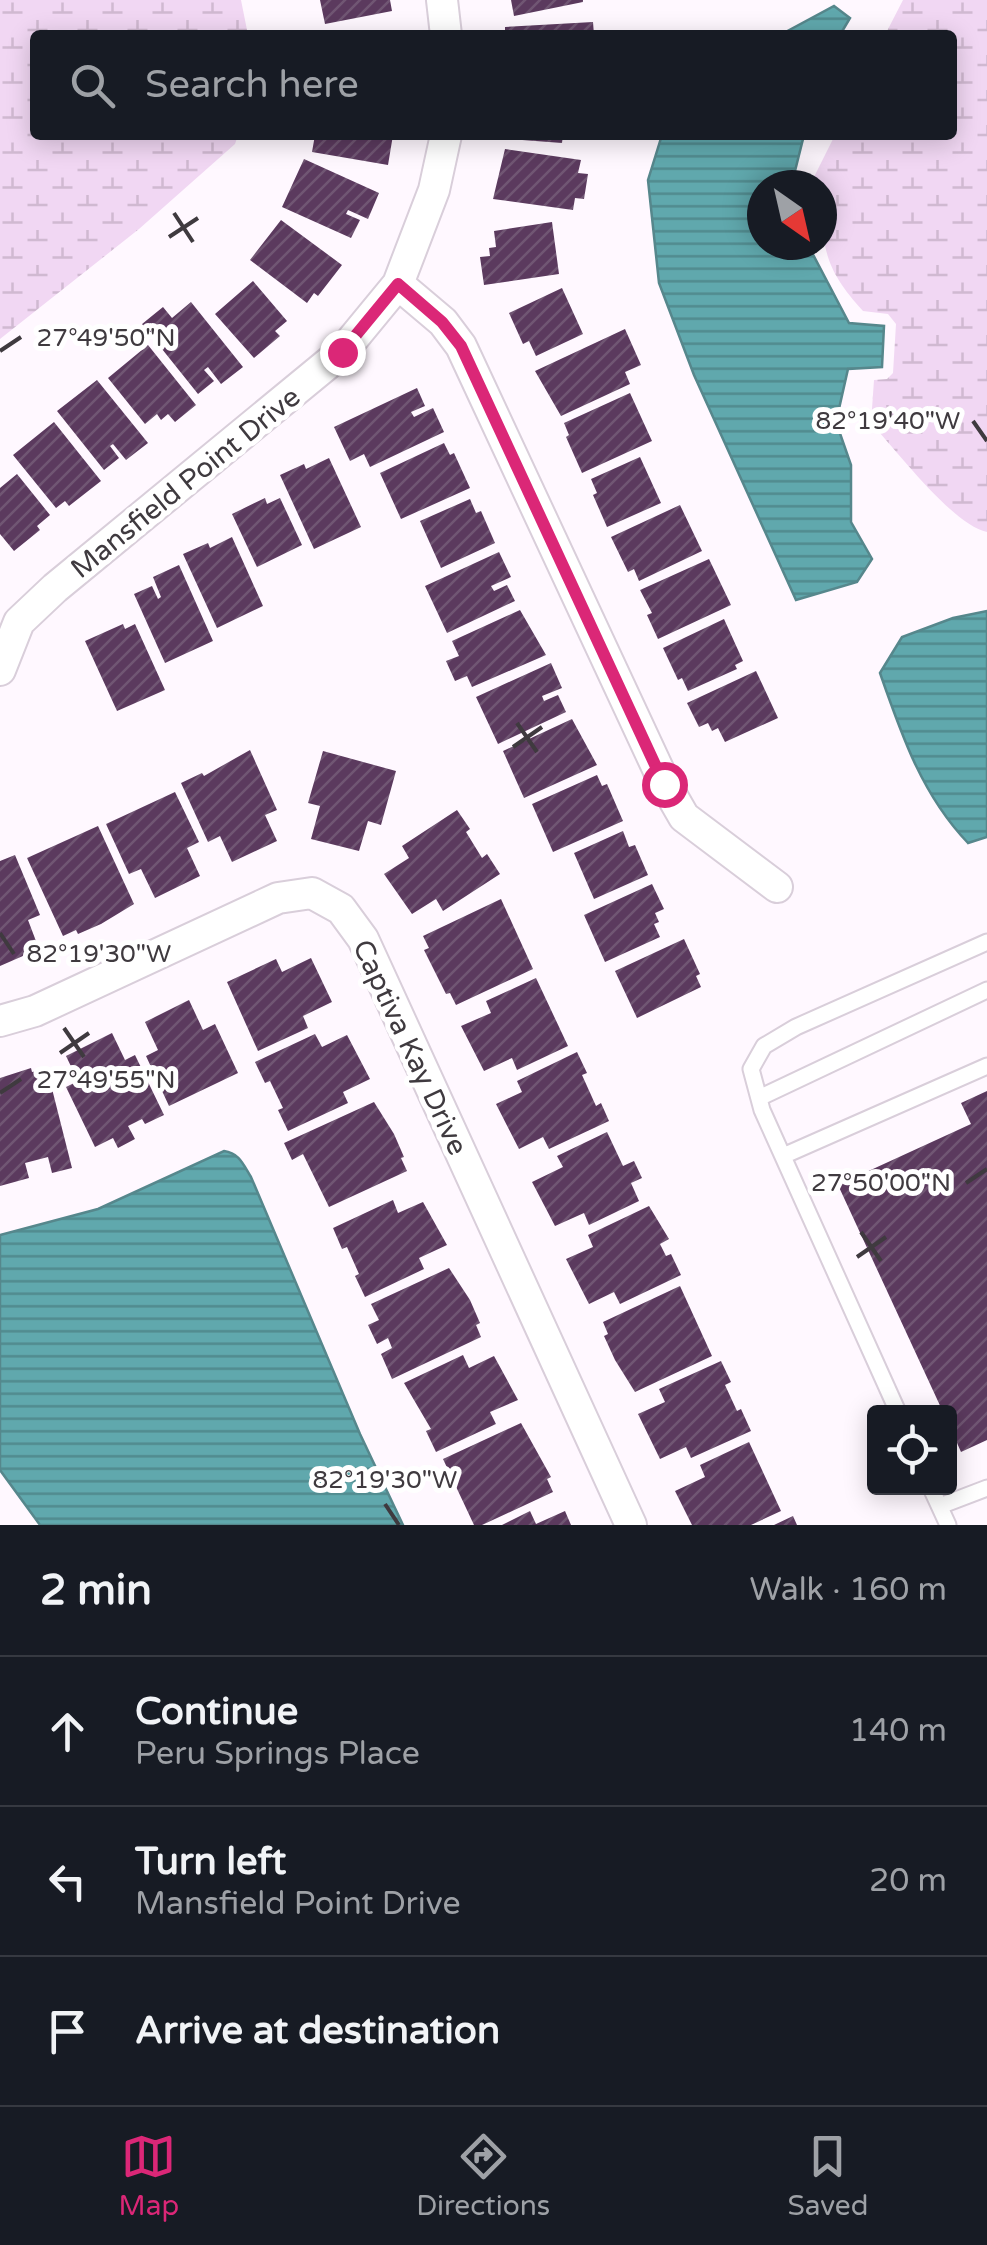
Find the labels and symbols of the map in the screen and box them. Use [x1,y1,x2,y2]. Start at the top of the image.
north arrow [747,170,837,260]
text: 27°49'50"N [36,323,176,353]
route end [320,330,366,376]
street label: Mansfield Point Drive [64,380,307,586]
text: 82°19'40"W [816,406,960,436]
route start [642,762,688,808]
street label: Captiva Kay Drive [345,934,475,1160]
text: 82°19'30"W [27,939,171,969]
text: 27°49'55"N [36,1065,176,1095]
text: 27°50'00"N [811,1168,951,1198]
text: 82°19'30"W [313,1465,457,1495]

